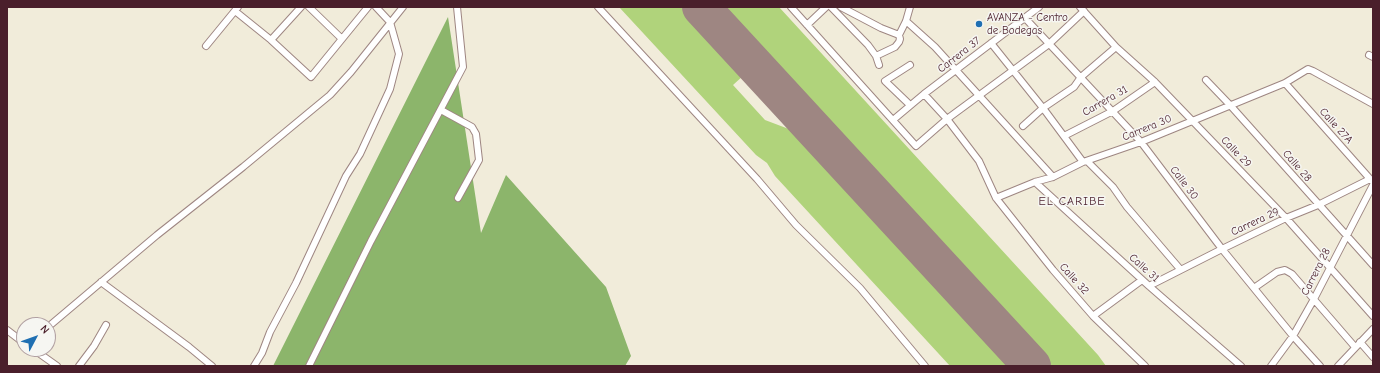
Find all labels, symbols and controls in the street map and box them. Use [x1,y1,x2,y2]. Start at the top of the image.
place label: AVANZA - Centro de Bodegas [987,11,1068,37]
marker: AVANZA - Centro de Bodegas [974,19,984,29]
street label: Carrera 37 [935,34,983,76]
street label: Carrera 31 [1080,83,1130,119]
street label: Calle 27A [1316,105,1356,147]
street label: Carrera 30 [1120,112,1174,144]
street label: Calle 29 [1218,134,1254,170]
street label: Calle 28 [1280,147,1314,185]
street label: Calle 30 [1167,164,1201,202]
district label: EL CARIBE [1038,195,1106,209]
street label: Carrera 29 [1229,205,1281,239]
street label: Carrera 28 [1298,246,1334,298]
street label: Calle 31 [1126,251,1162,285]
street label: Calle 32 [1056,261,1092,297]
north arrow [16,317,56,357]
text: N [37,322,52,336]

